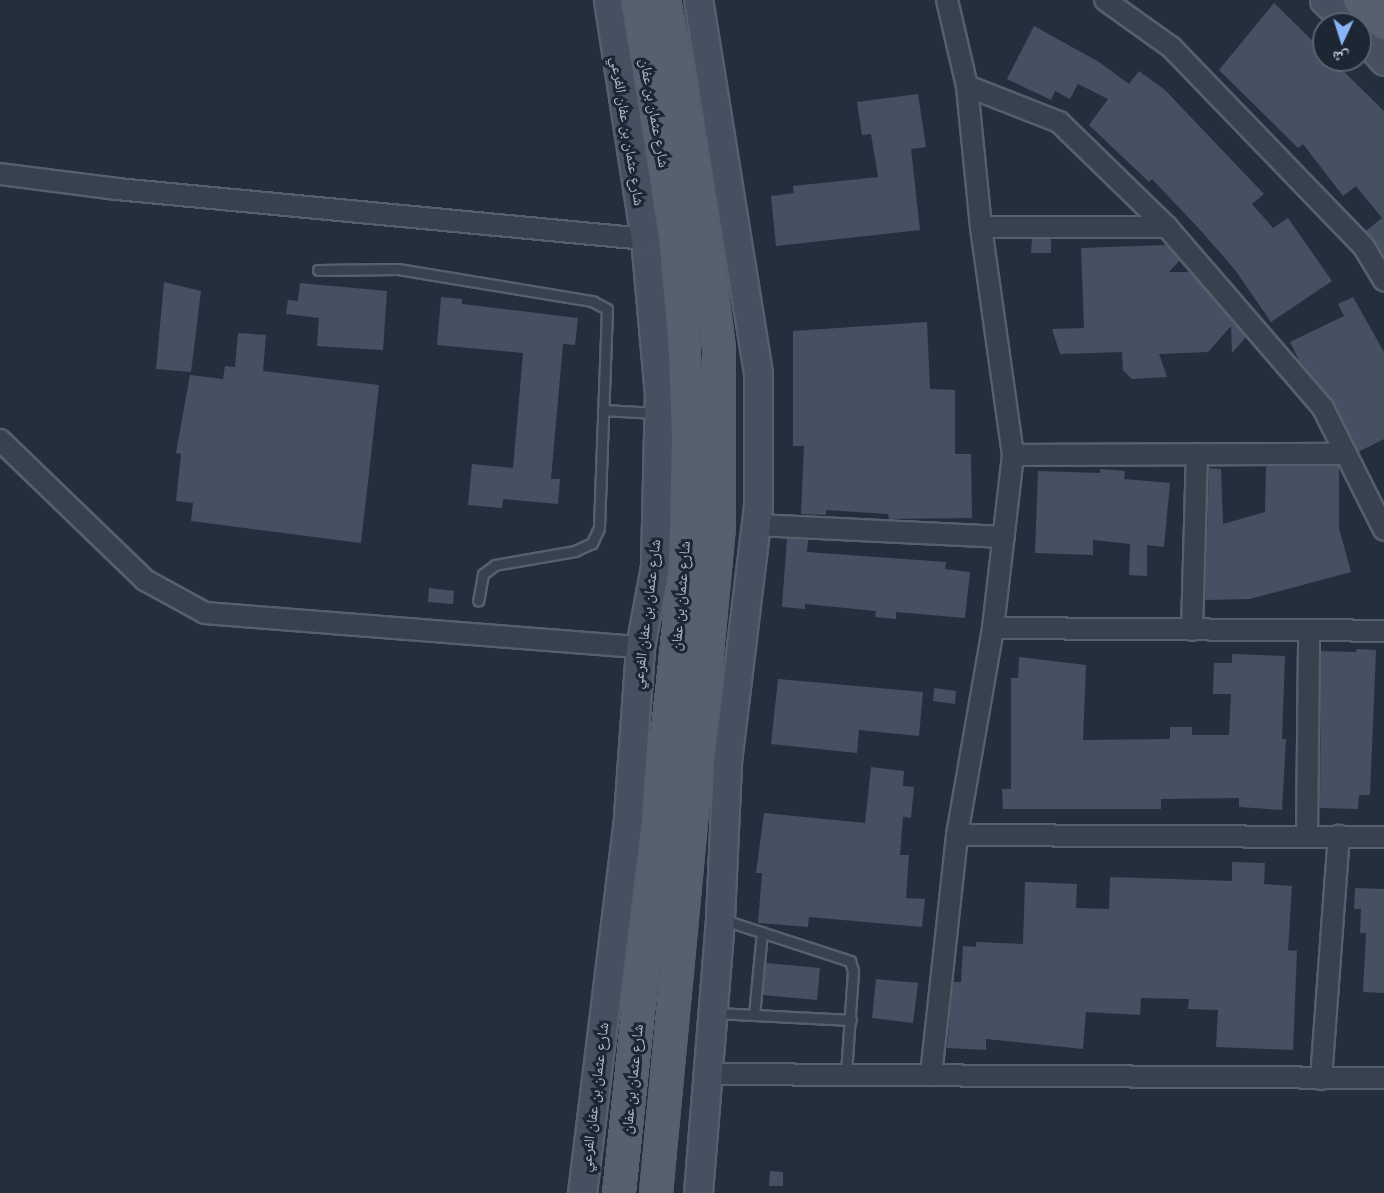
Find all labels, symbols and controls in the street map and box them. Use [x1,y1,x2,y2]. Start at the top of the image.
north arrow [1312,12,1372,72]
text: ش [1332,47,1350,69]
street label: شارع عثمان بن عفان الفرعي [607,55,649,207]
street label: شارع عثمان بن عفان [637,57,673,169]
street label: شارع عثمان بن عفان الفرعي [628,538,664,690]
street label: شارع عثمان بن عفان [666,540,694,652]
street label: شارع عثمان بن عفان الفرعي [576,1021,612,1173]
street label: شارع عثمان بن عفان [617,1023,647,1135]

